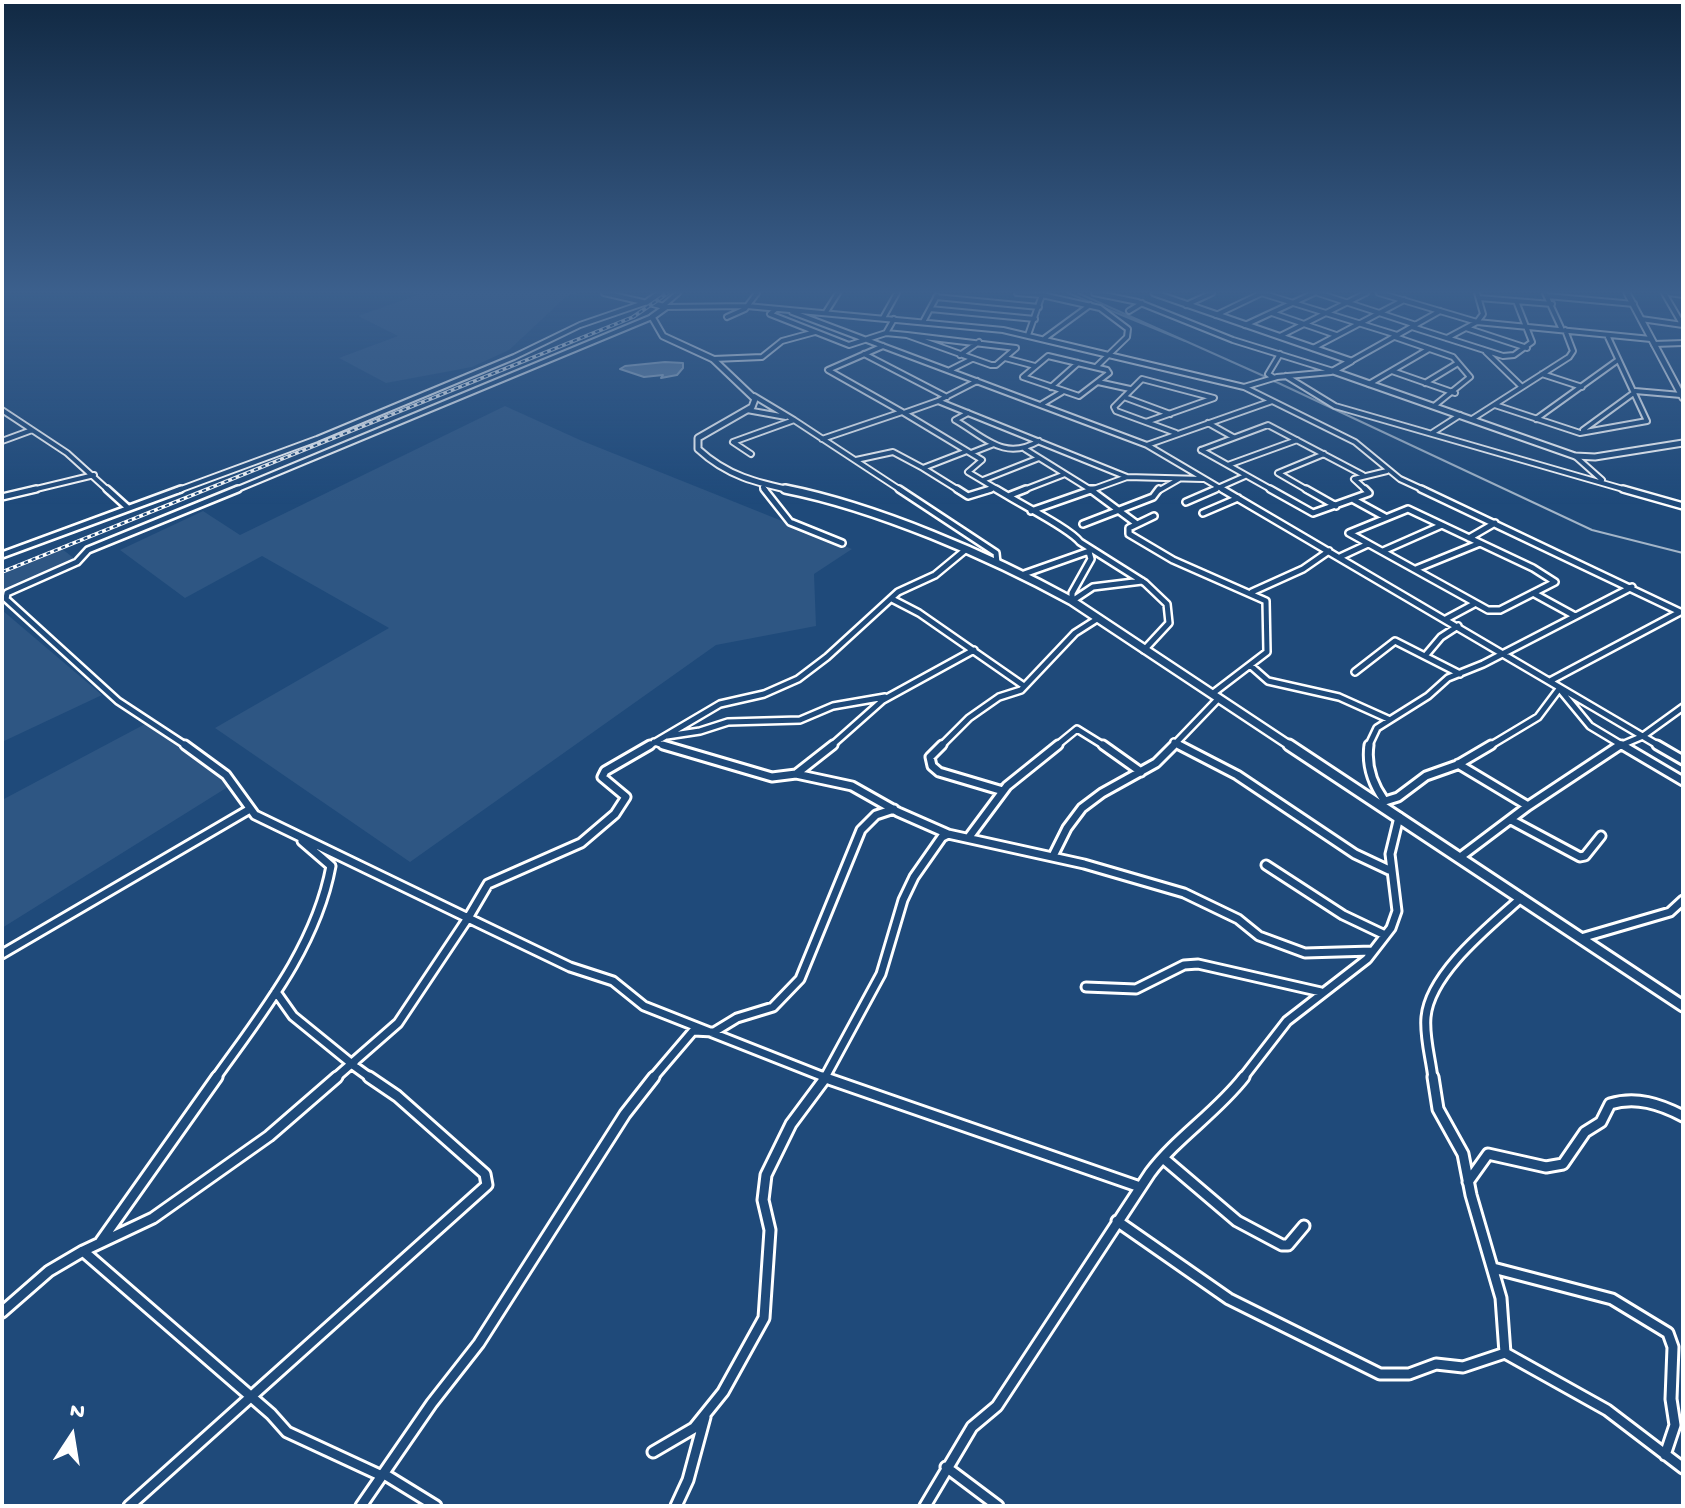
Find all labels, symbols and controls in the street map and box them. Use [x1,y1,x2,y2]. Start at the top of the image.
north arrow [32,1396,112,1476]
text: N [67,1398,87,1427]

